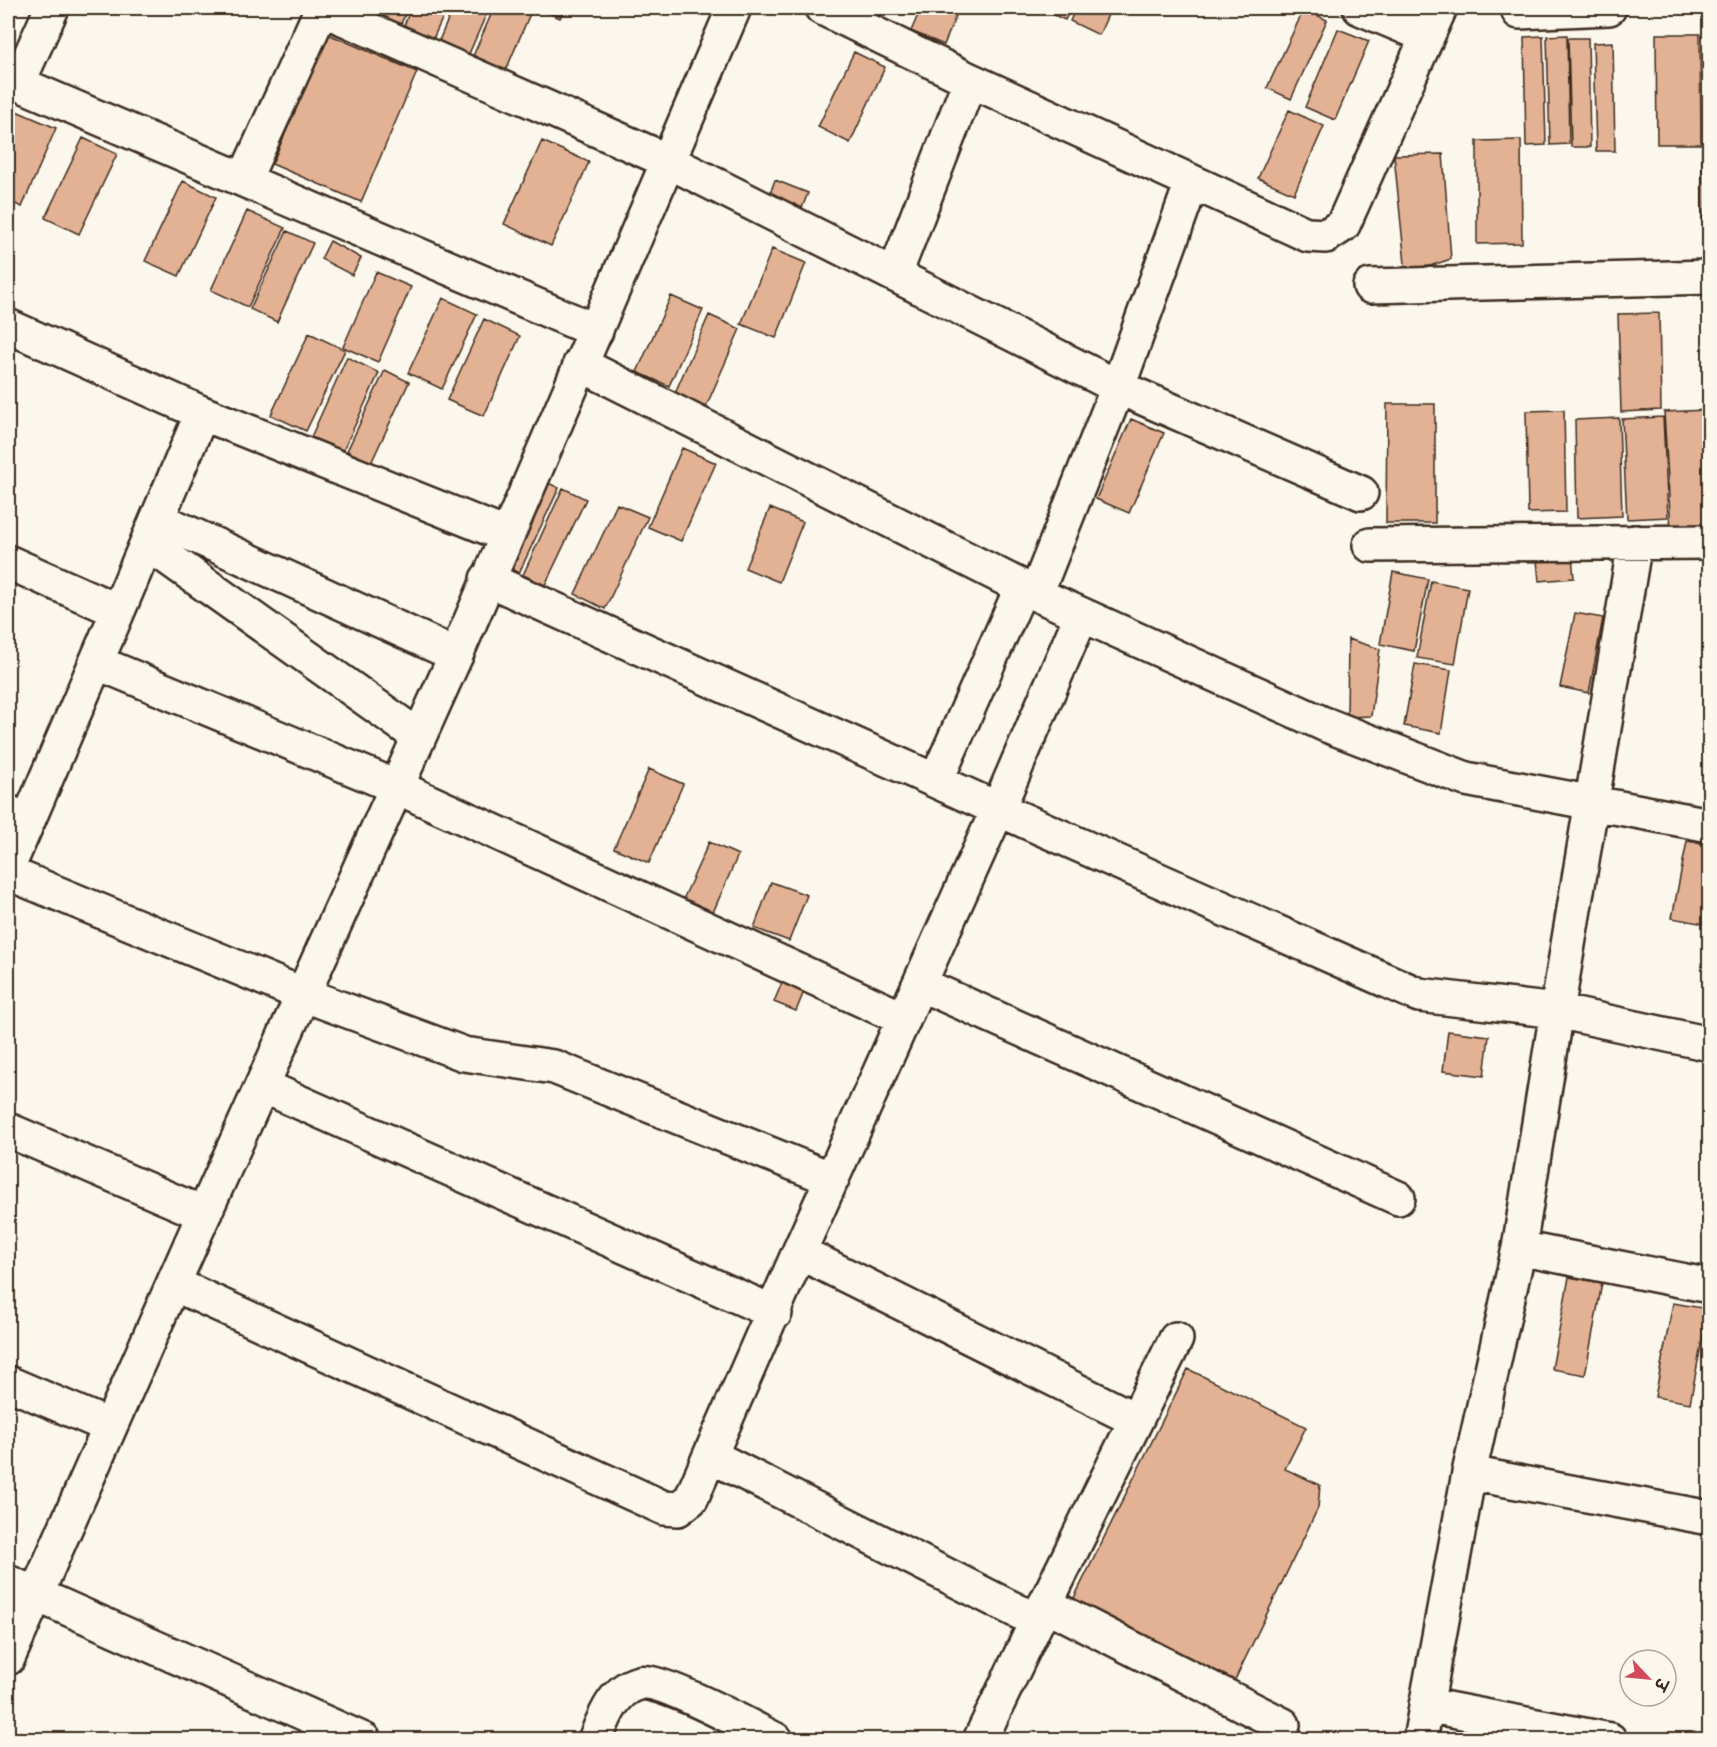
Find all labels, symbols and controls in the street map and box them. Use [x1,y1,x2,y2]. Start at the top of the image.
north arrow [1618,1648,1678,1708]
text: उ [1647,1672,1670,1693]

